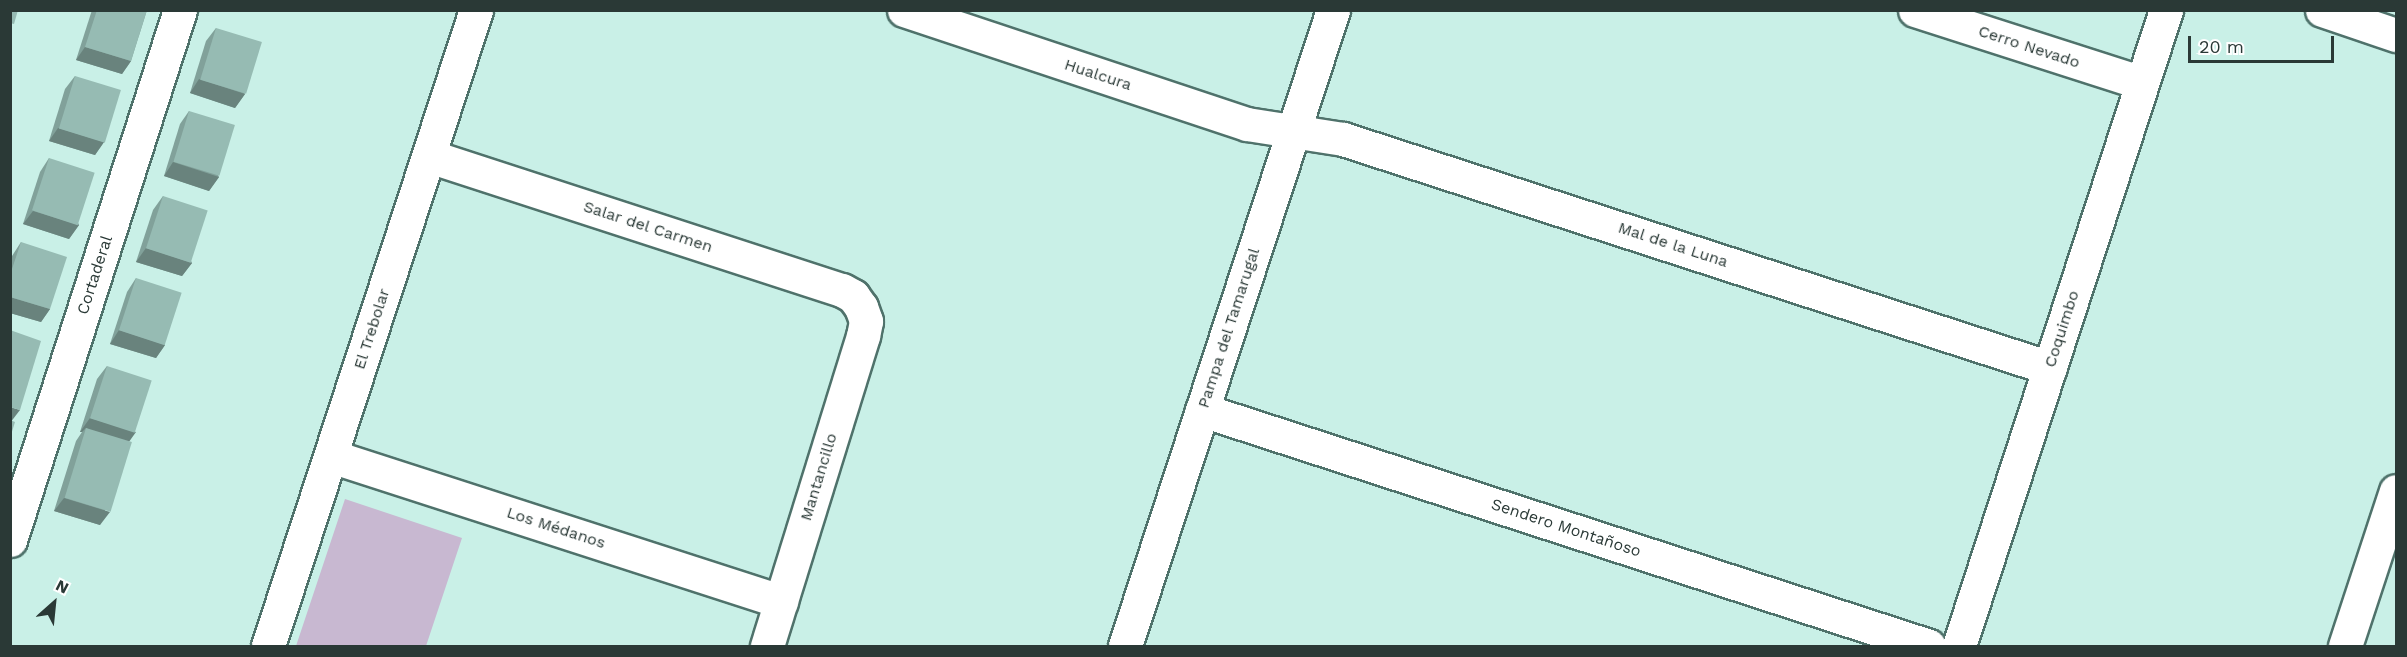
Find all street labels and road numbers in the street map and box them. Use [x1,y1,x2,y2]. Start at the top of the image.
street label: Cerro Nevado [1976,22,2082,72]
street label: Hualcura [1062,55,1134,95]
street label: Salar del Carmen [581,197,715,257]
street label: Mal de la Luna [1615,218,1731,272]
street label: Cortaderal [73,233,117,317]
street label: Pampa del Tamarugal [1194,245,1264,411]
street label: El Trebolar [350,286,394,372]
street label: Coquimbo [2041,288,2083,370]
street label: Mantancillo [797,431,841,523]
street label: Sendero Montañoso [1489,495,1643,561]
street label: Los Médanos [504,503,608,553]

